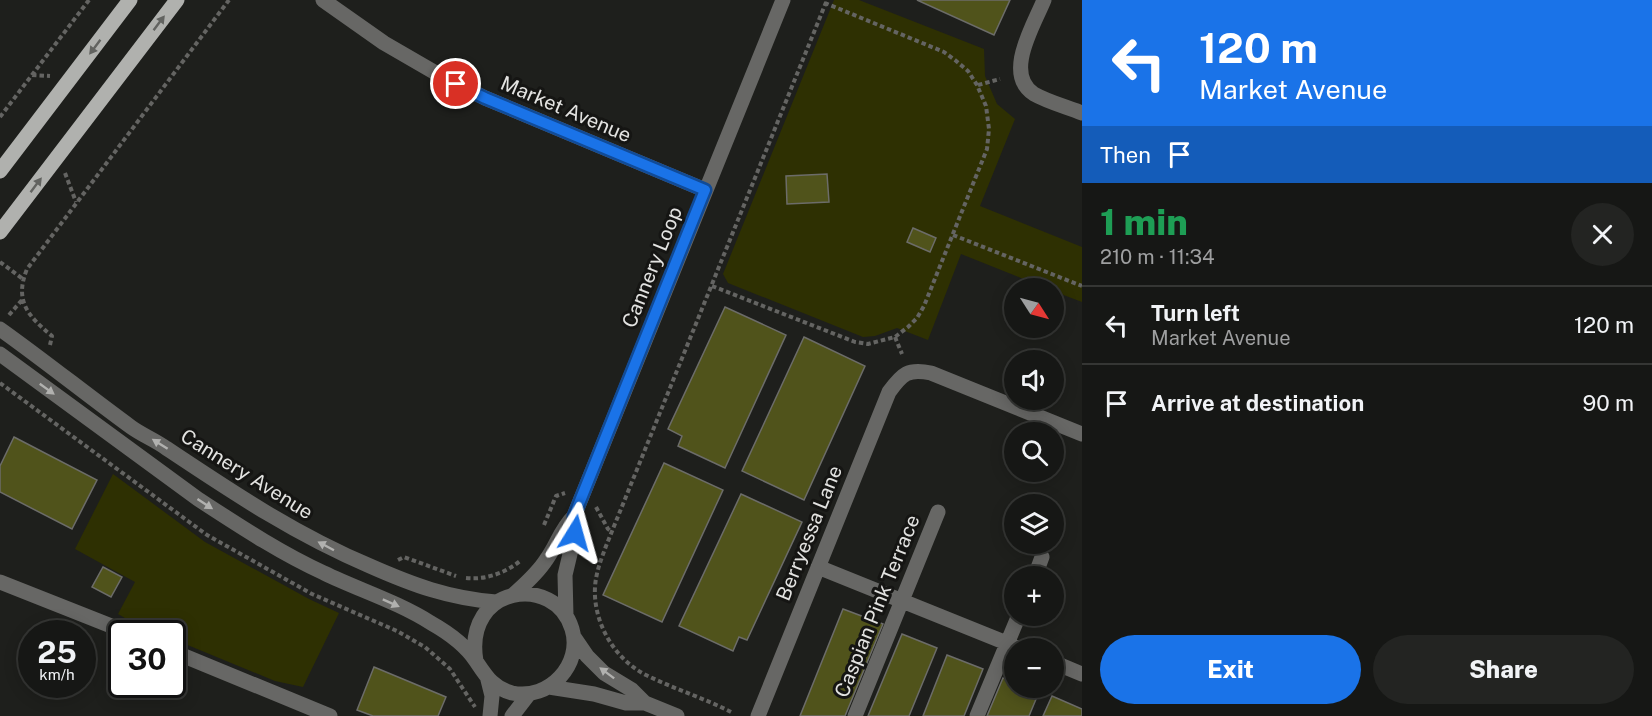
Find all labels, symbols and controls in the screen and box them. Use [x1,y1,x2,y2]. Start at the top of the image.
one-way arrow [153,16,165,32]
text: 120 m [1199,23,1318,72]
icon: left [1100,24,1178,102]
one-way arrow [89,38,101,54]
pin [430,58,481,109]
icon: arrive [439,67,472,100]
street label: Market Avenue [497,71,635,147]
text: Market Avenue [1199,73,1387,105]
icon: arrive [1163,138,1196,171]
text: Then [1100,142,1151,168]
one-way arrow [29,178,41,193]
text: 1 min [1100,201,1188,243]
street label: Cannery Loop [617,203,687,331]
button: close [1571,203,1634,266]
text: 210 m · 11:34 [1100,245,1215,269]
north arrow [1004,278,1064,338]
map controls [1004,278,1064,698]
text: Turn left [1151,300,1240,326]
icon: left [1100,309,1133,342]
text: 120 m [1574,312,1634,338]
text: Market Avenue [1151,326,1290,350]
button: sound [1004,350,1064,410]
one-way arrow [39,383,55,395]
icon: arrive [1100,387,1133,420]
text: Arrive at destination [1151,390,1364,416]
text: 90 m [1583,390,1634,416]
button: search [1004,422,1064,482]
street label: Cannery Avenue [176,424,318,524]
one-way arrow [152,439,168,450]
street label: Berryessa Lane [771,462,847,604]
button: layers [1004,494,1064,554]
one-way arrow [197,498,213,509]
position arrow [543,501,607,565]
street label: Caspian Pink Terrace [829,511,925,701]
one-way arrow [317,542,334,551]
button: + [1004,566,1064,626]
one-way arrow [382,598,400,608]
speed limit sign: 30 [108,620,186,698]
text: 25 [37,634,77,670]
button: Exit [1100,635,1361,704]
button: Share [1373,635,1634,704]
button: − [1004,638,1064,698]
text: km/h [39,666,75,683]
one-way arrow [599,668,614,680]

